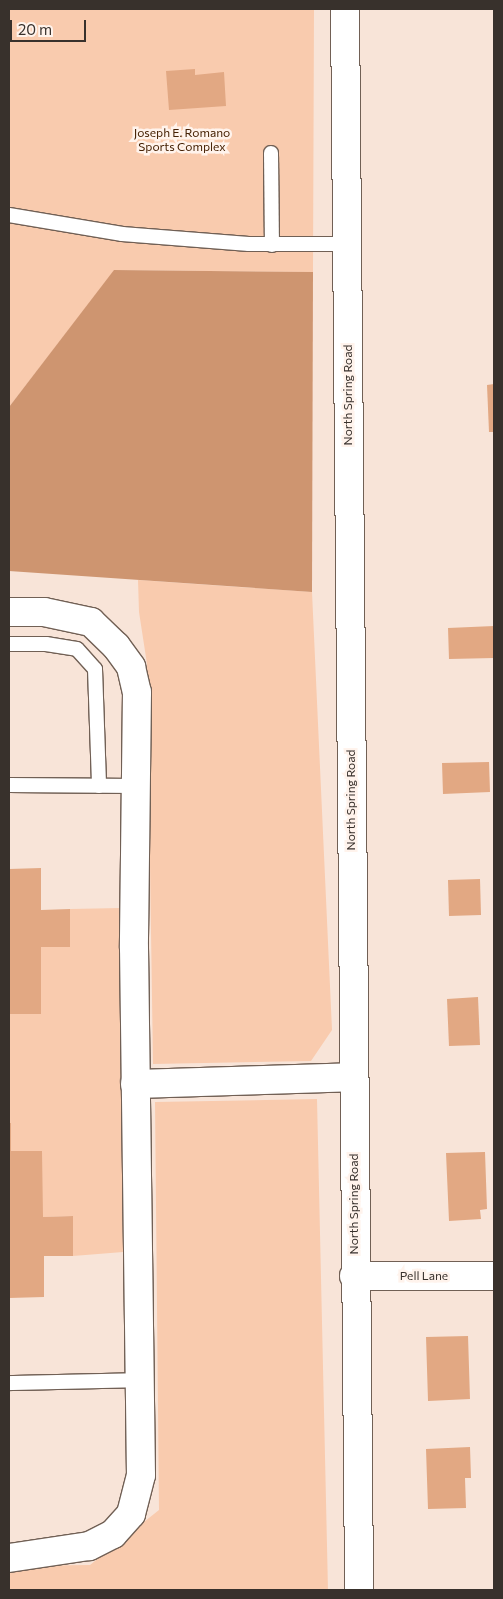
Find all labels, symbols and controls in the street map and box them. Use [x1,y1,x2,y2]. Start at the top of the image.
scale bar [12,10,89,42]
text: 20 m [18,20,52,38]
park label: Joseph E. Romano Sports Complex [134,126,230,154]
street label: North Spring Road [341,345,355,445]
street label: North Spring Road [344,750,358,850]
street label: North Spring Road [347,1154,361,1254]
street label: Pell Lane [400,1269,448,1283]

